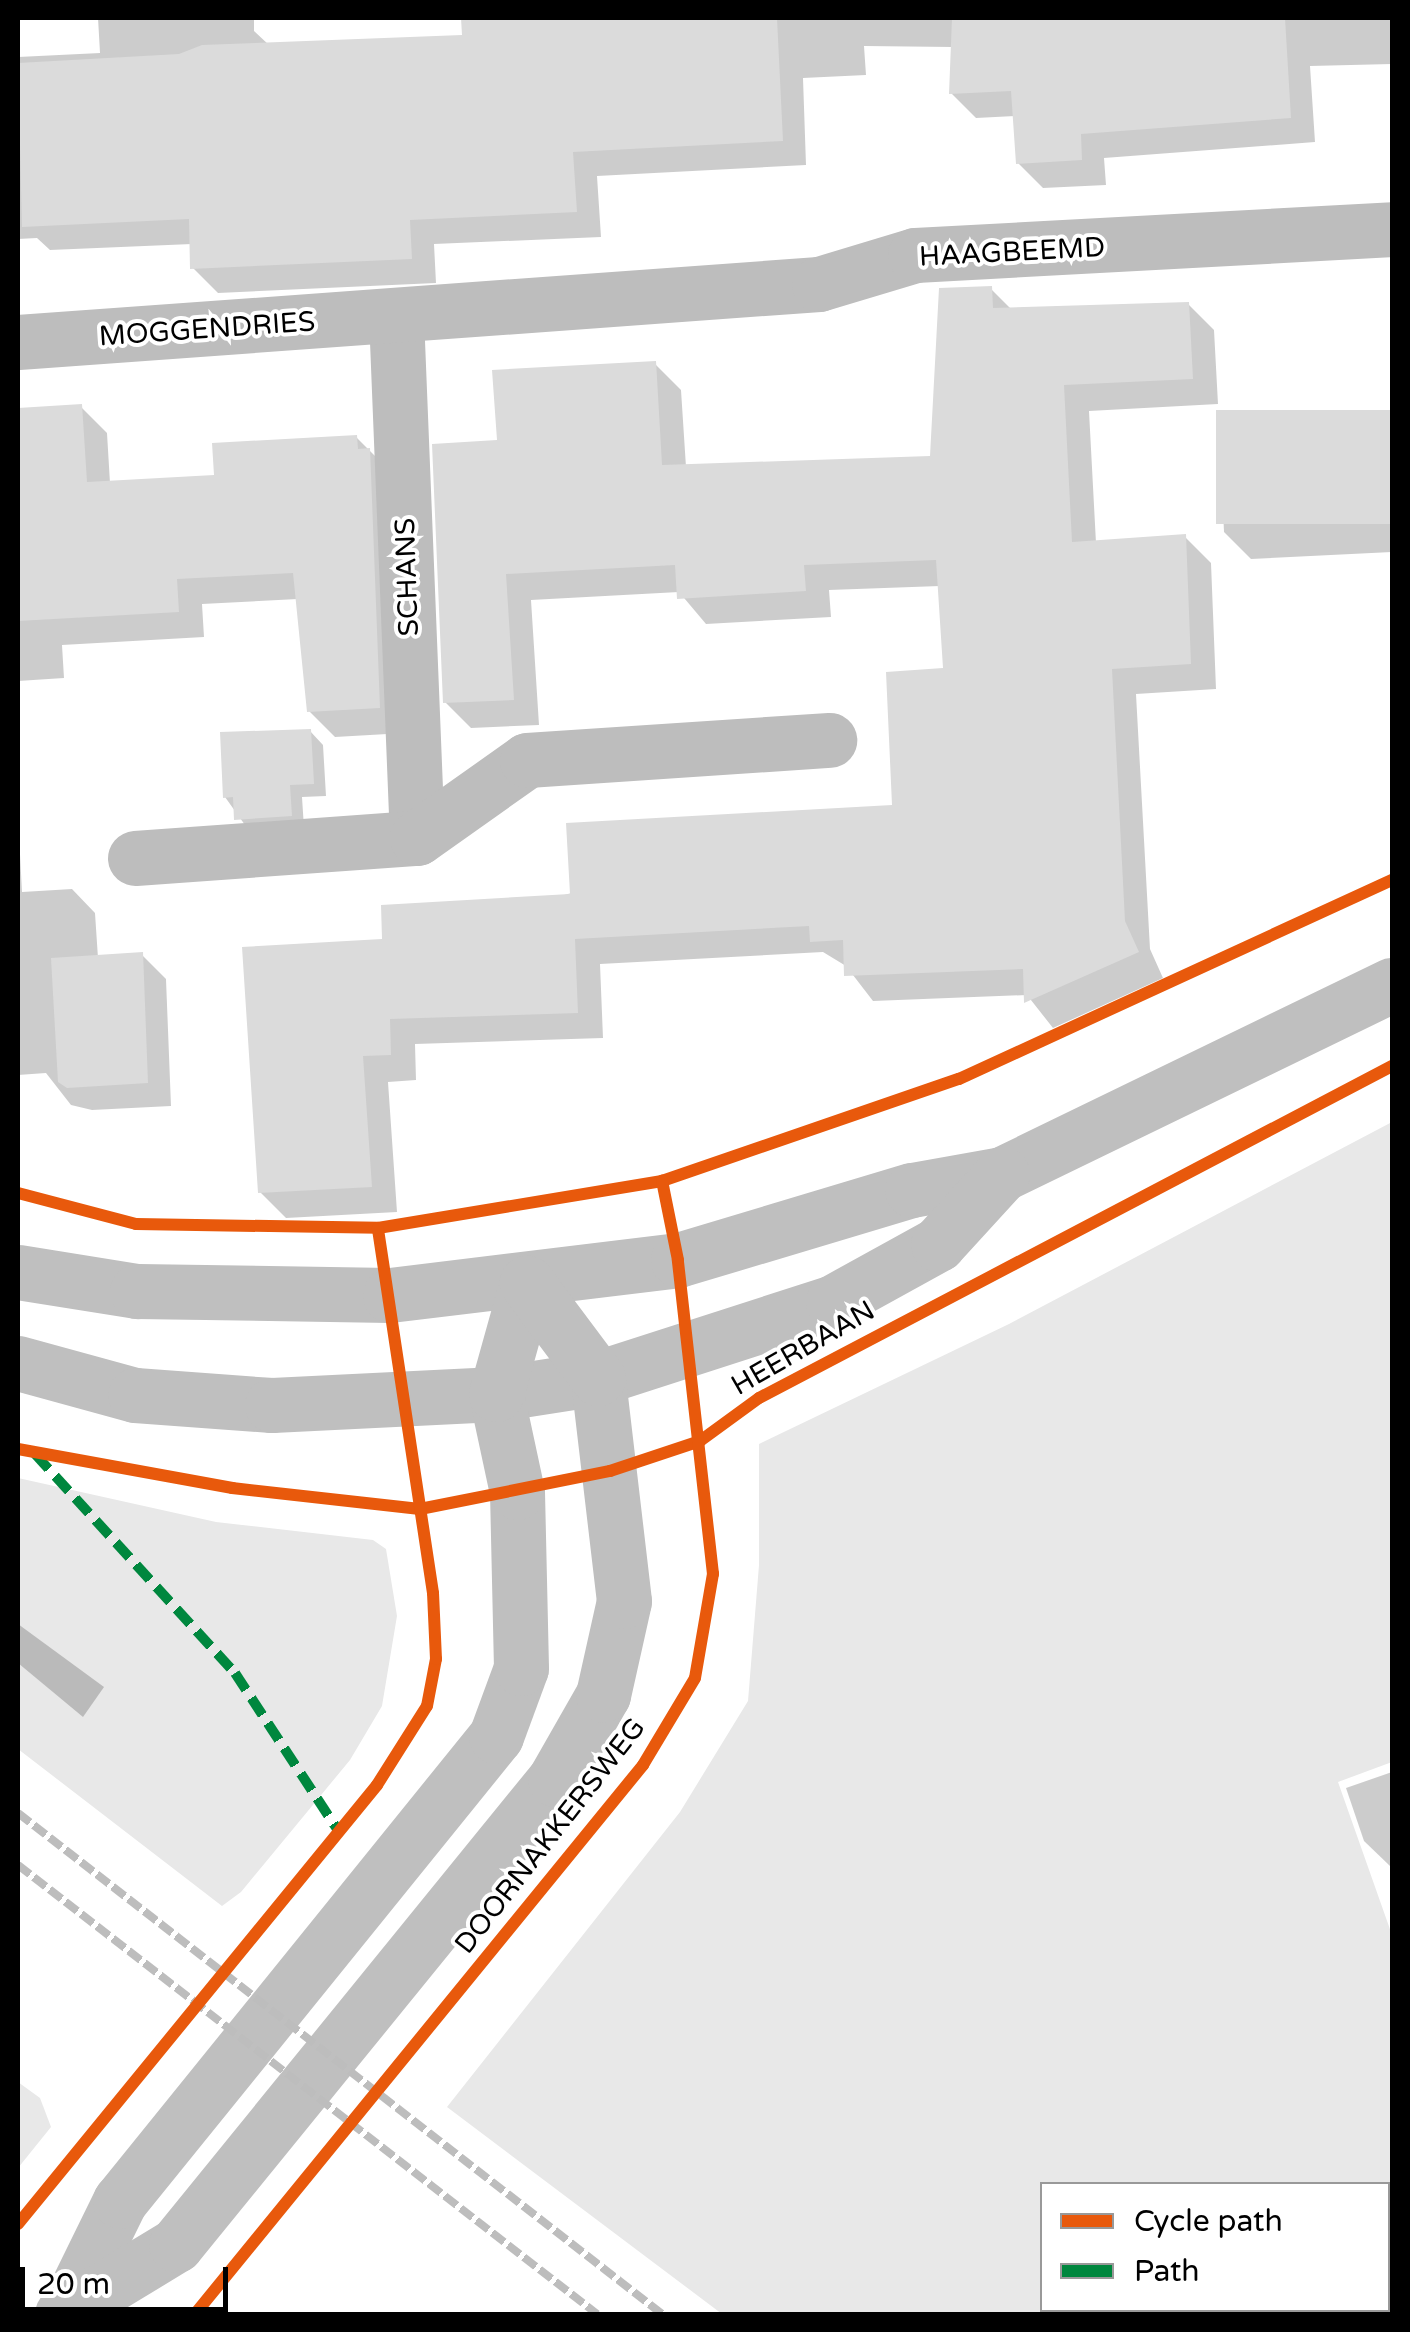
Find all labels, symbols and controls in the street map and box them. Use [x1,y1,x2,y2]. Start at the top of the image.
street label: HAAGBEEMD [918,230,1106,274]
street label: MOGGENDRIES [98,305,316,353]
street label: SCHANS [388,517,426,637]
street label: HEERBAAN [725,1293,881,1403]
street label: DOORNAKKERSWEG [448,1712,652,1960]
legend [1040,2182,1390,2312]
text: Cycle path [1134,2203,1283,2240]
scale bar [25,2247,232,2309]
text: Path [1134,2253,1200,2290]
text: 20 m [37,2266,110,2303]

